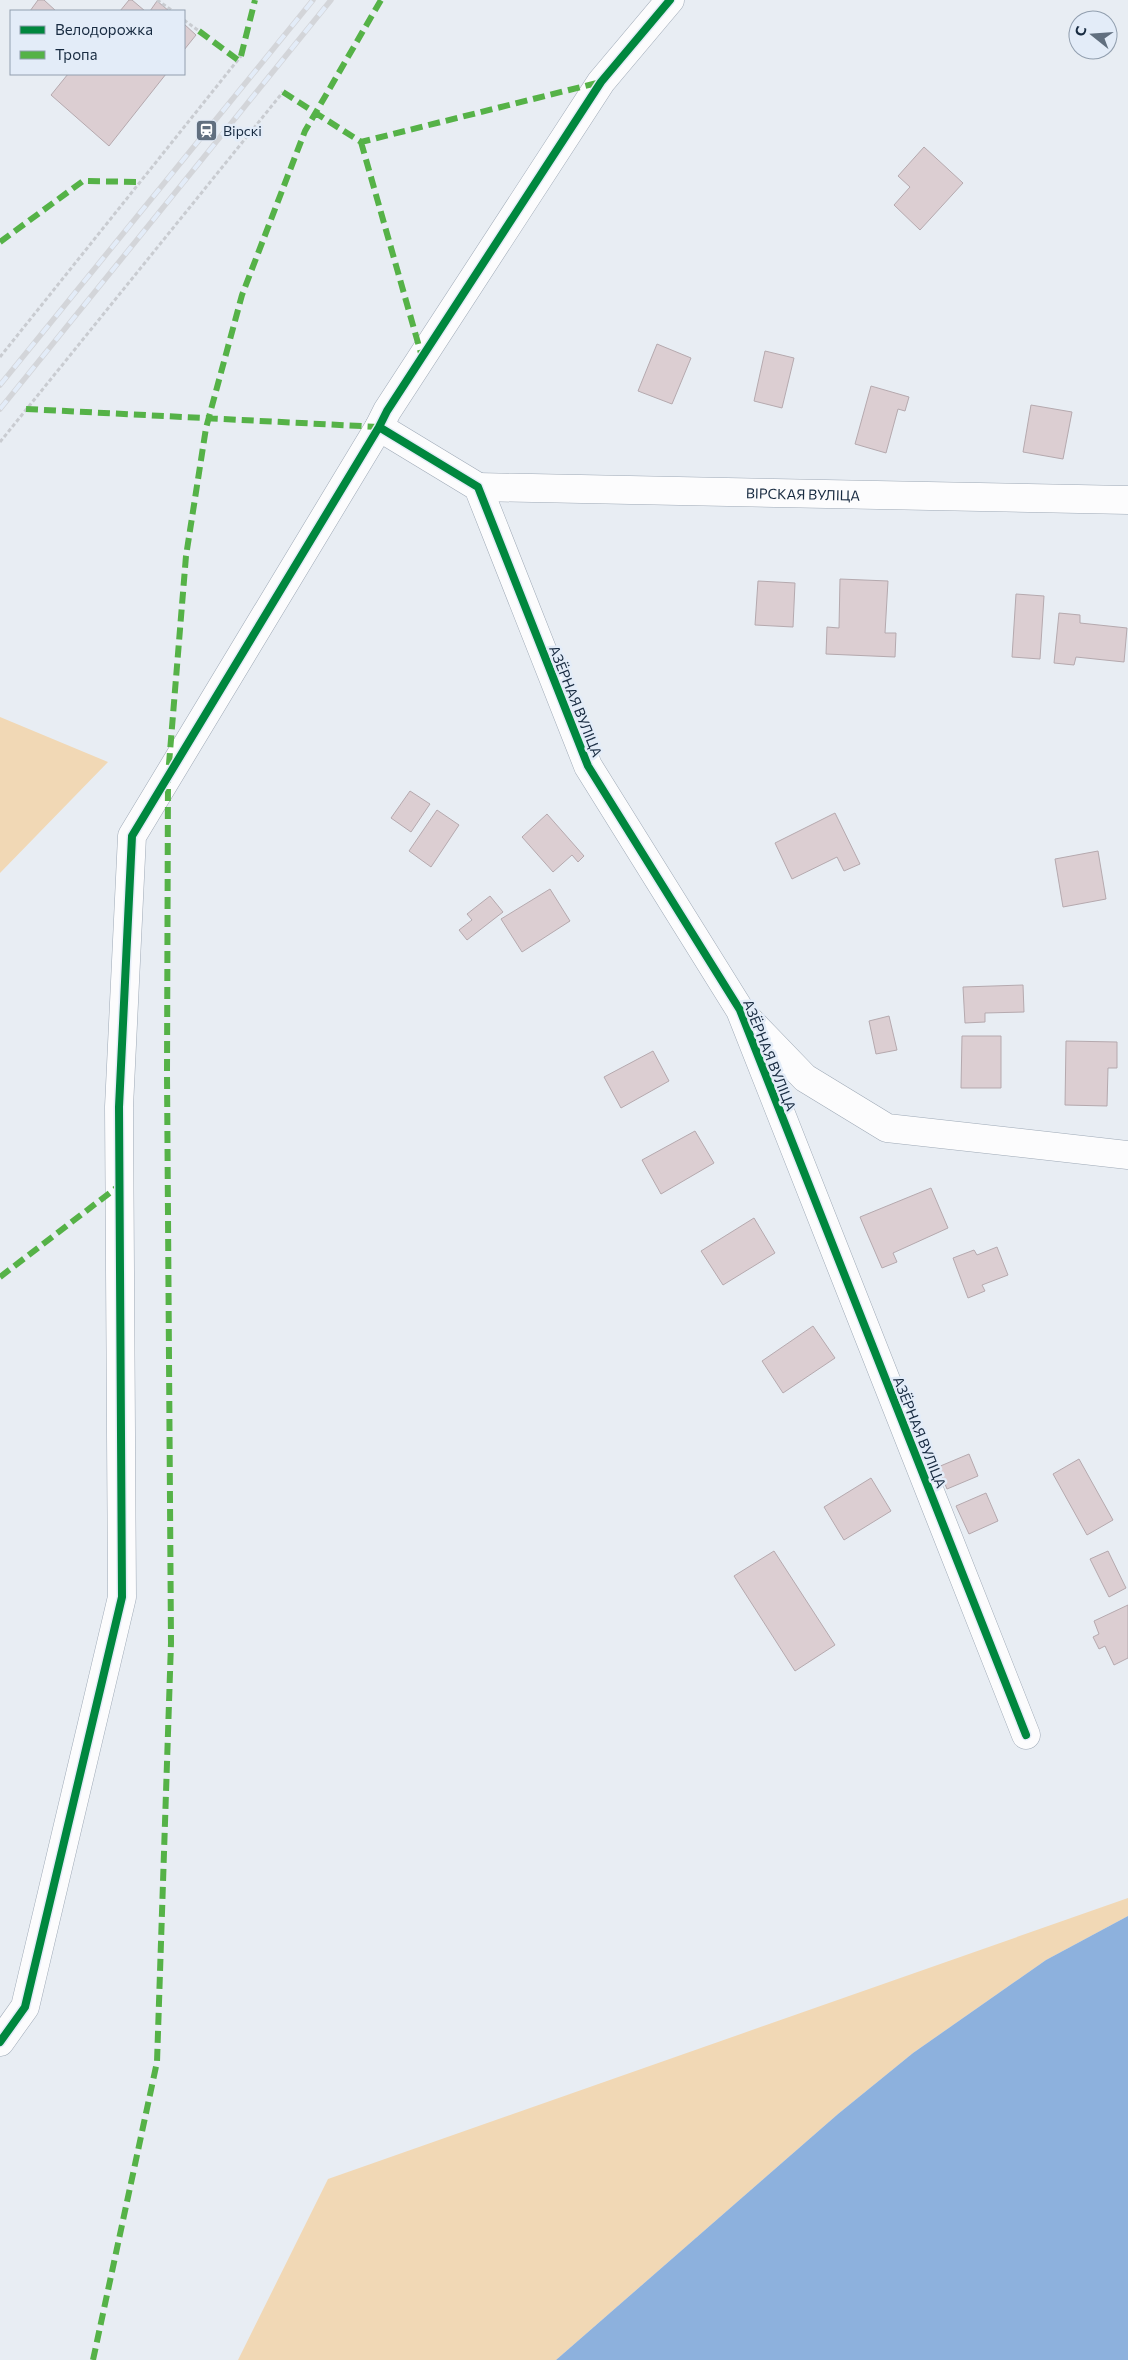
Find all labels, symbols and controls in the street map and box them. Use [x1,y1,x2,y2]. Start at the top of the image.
legend [10,10,185,75]
north arrow [1068,10,1118,60]
text: Велодорожка [55,20,153,38]
text: С [1071,24,1090,38]
text: Тропа [55,45,97,63]
station icon: Вірскі [195,118,219,142]
place label: Вірскі [223,122,262,139]
street label: ВІРСКАЯ ВУЛІЦА [746,484,861,503]
street label: АЗЁРНАЯ ВУЛІЦА [546,643,606,760]
street label: АЗЁРНАЯ ВУЛІЦА [740,997,800,1114]
street label: АЗЁРНАЯ ВУЛІЦА [890,1374,950,1491]

